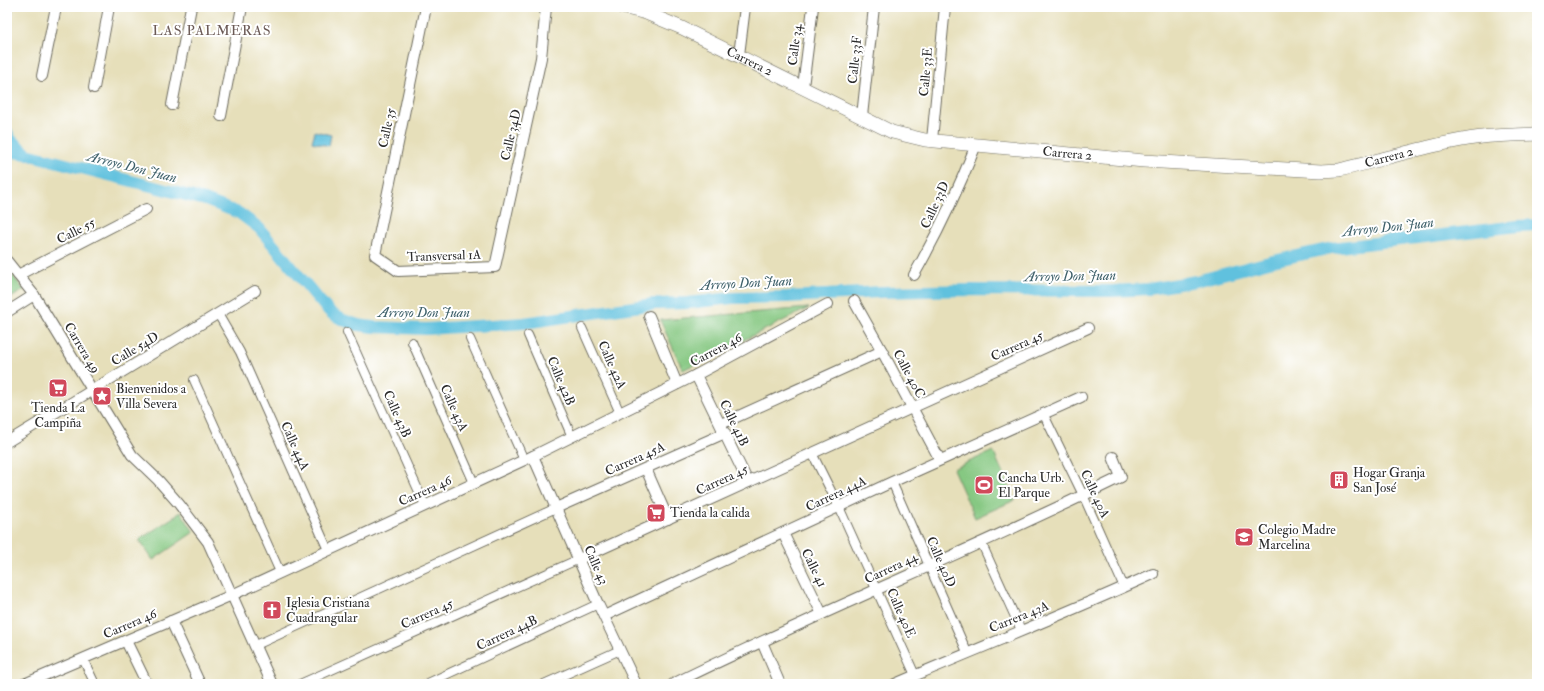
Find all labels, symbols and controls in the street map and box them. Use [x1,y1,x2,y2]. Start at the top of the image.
district label: LAS PALMERAS [152,22,272,39]
street label: Calle 34 [785,22,806,67]
street label: Calle 33F [845,35,865,85]
street label: Carrera 2 [724,43,776,80]
street label: Calle 33E [916,47,936,97]
street label: Calle 35 [375,106,399,149]
street label: Calle 34D [497,108,525,162]
street label: Carrera 2 [1042,143,1093,164]
street label: Carrera 2 [1363,143,1415,171]
water label: Arroyo Don Juan [83,147,179,186]
street label: Calle 33D [917,179,953,231]
street label: Calle 55 [54,214,98,247]
water label: Arroyo Don Juan [1339,214,1435,240]
street label: Transversal 1A [407,247,482,265]
water label: Arroyo Don Juan [1022,267,1116,285]
water label: Arroyo Don Juan [698,272,793,294]
water label: Arroyo Don Juan [376,304,470,321]
street label: Carrera 49 [61,320,103,376]
street label: Carrera 45 [988,327,1046,365]
street label: Calle 54D [108,329,162,369]
street label: Carrera 46 [687,329,746,370]
street label: Calle 42A [594,338,630,392]
street label: Calle 40C [890,347,928,401]
street label: Calle 42B [544,354,578,408]
supermarket icon: Tienda La Campiña [47,377,69,399]
place label: Bienvenidos a Villa Severa [116,381,187,412]
street label: Calle 43A [437,382,472,435]
place icon: Bienvenidos a Villa Severa [91,385,113,407]
street label: Calle 43B [380,388,414,440]
street label: Calle 41B [716,397,752,449]
place label: Tienda La Campiña [31,400,86,432]
street label: Calle 44A [277,419,313,474]
street label: Carrera 45A [603,438,668,479]
street label: Carrera 45 [693,461,751,499]
place label: Hogar Granja San José [1353,465,1426,496]
street label: Calle 40A [1077,467,1113,521]
building icon: Hogar Granja San José [1328,469,1350,491]
place label: Cancha Urb. El Parque [998,470,1064,501]
street label: Carrera 46 [396,472,455,510]
street label: Carrera 44A [803,473,870,515]
sports icon: Cancha Urb. El Parque [973,474,995,496]
supermarket icon: Tienda la calida [645,502,667,524]
place label: Tienda la calida [670,505,751,521]
place label: Colegio Madre Marcelina [1258,522,1336,553]
school or university icon: Colegio Madre Marcelina [1233,526,1255,548]
street label: Calle 40D [923,534,959,590]
street label: Calle 43 [580,543,612,587]
street label: Calle 41 [798,546,830,590]
street label: Carrera 44 [862,548,921,587]
street label: Calle 40E [883,586,919,640]
place label: Iglesia Cristiana Cuadrangular [286,595,370,626]
street label: Carrera 45 [398,595,456,633]
street label: Carrera 43A [987,597,1052,636]
church icon: Iglesia Cristiana Cuadrangular [261,599,283,621]
street label: Carrera 46 [101,605,160,642]
street label: Carrera 44B [474,612,540,654]

